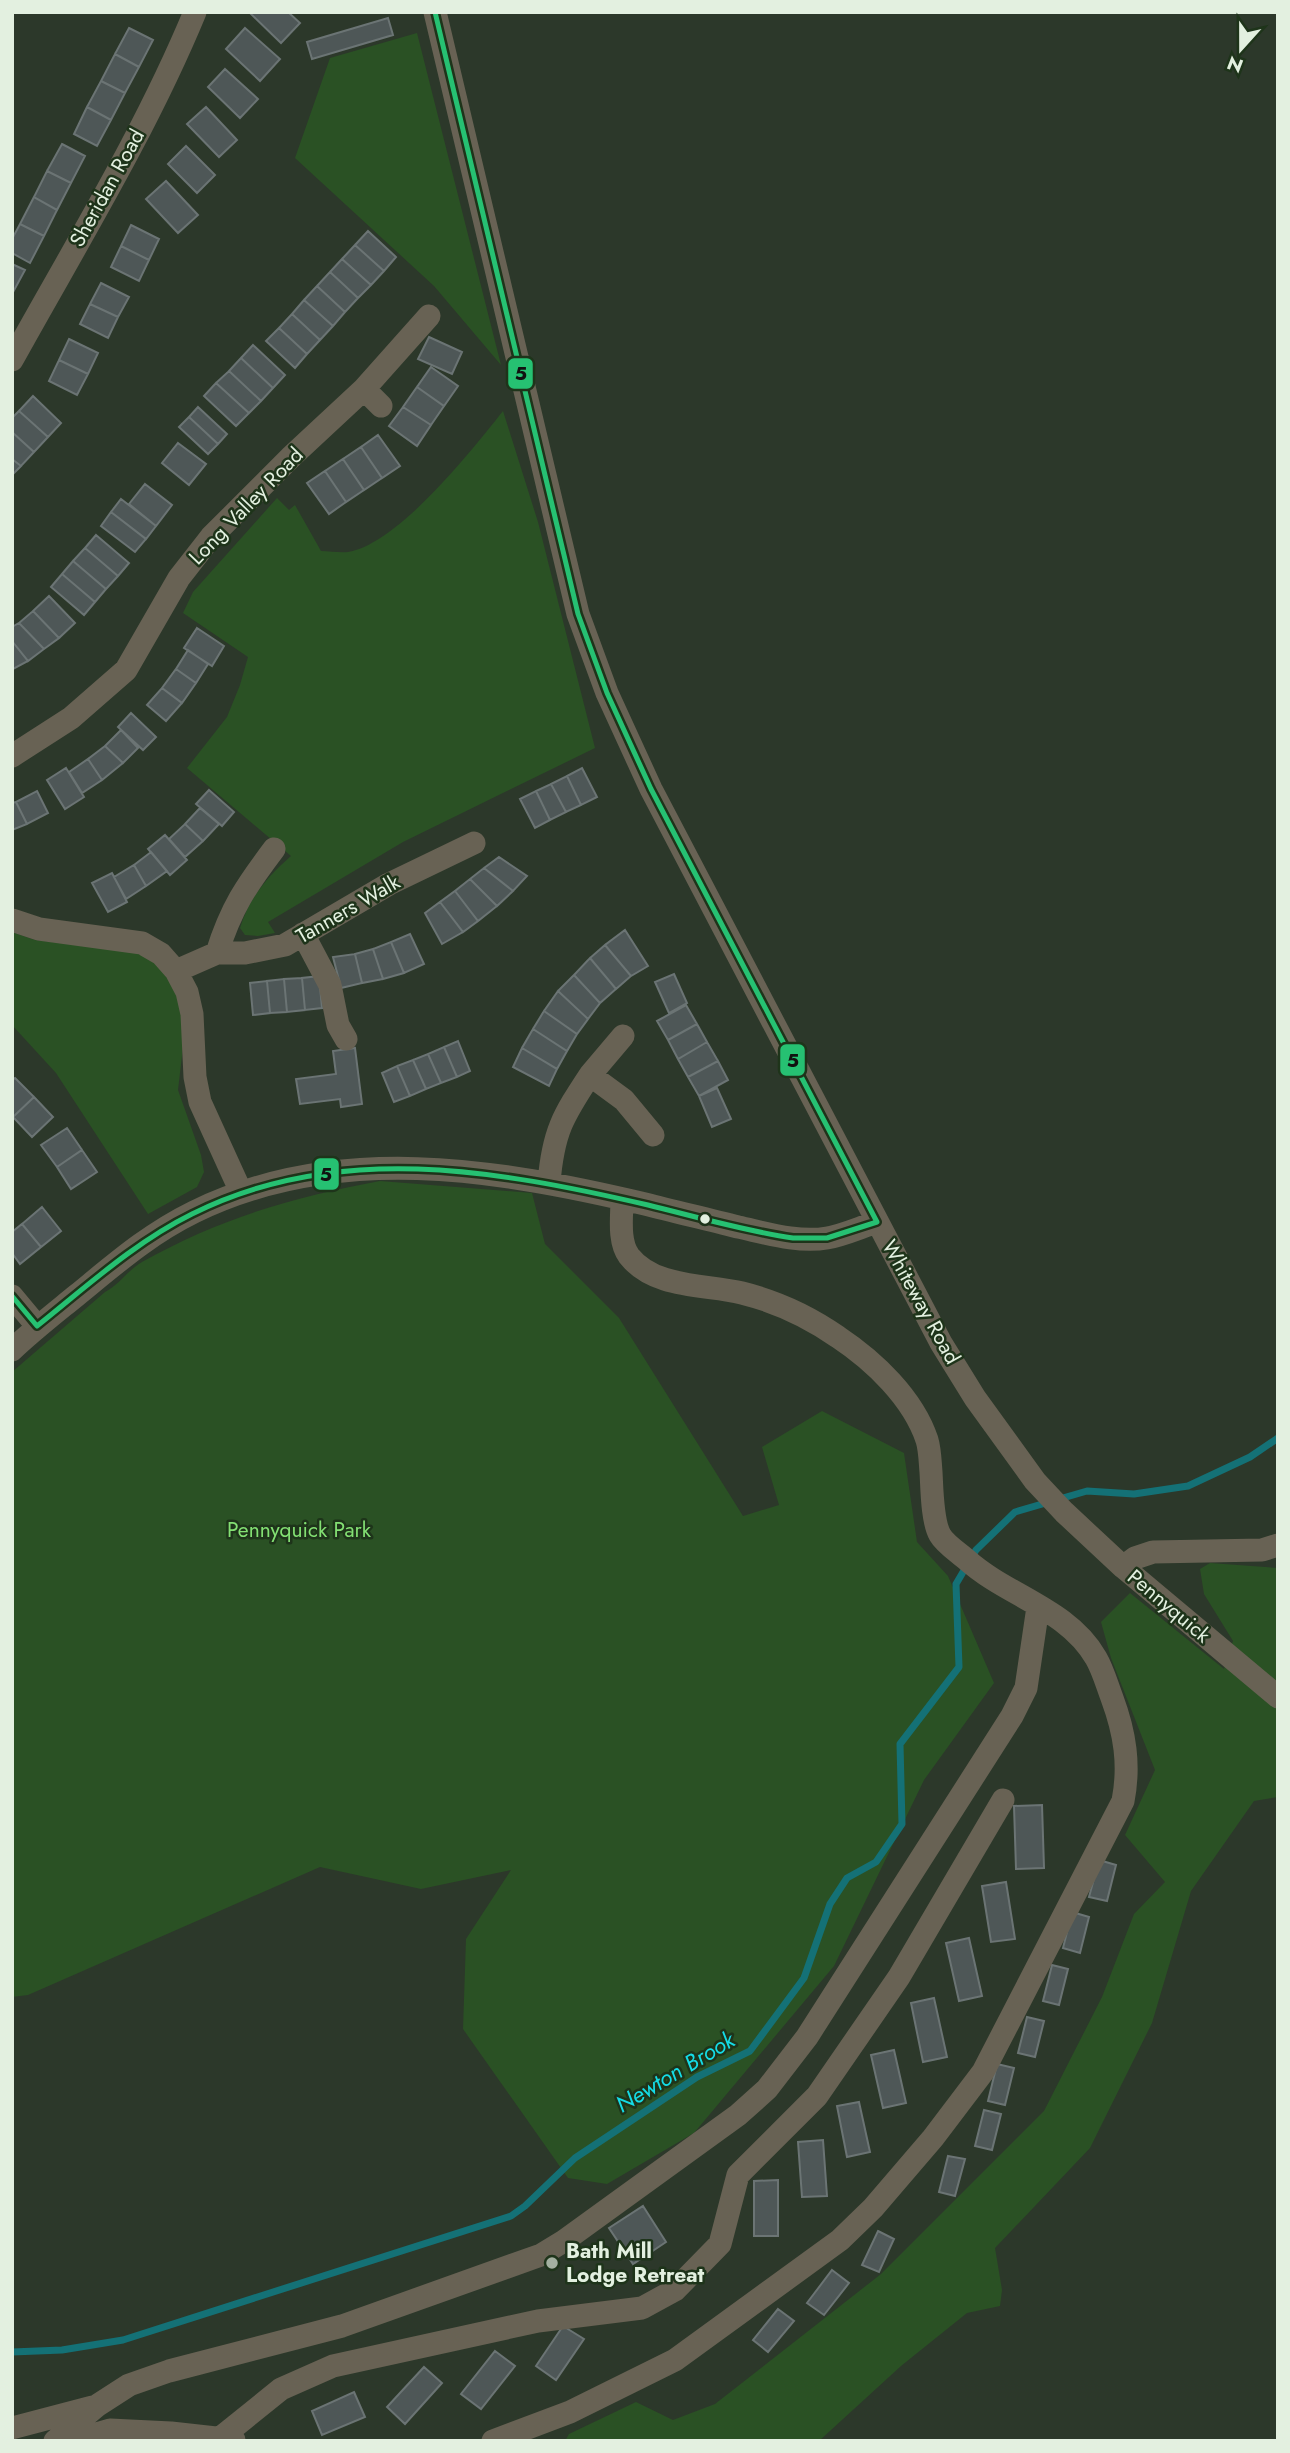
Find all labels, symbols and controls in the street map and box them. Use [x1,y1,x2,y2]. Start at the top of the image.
north arrow [1206,14,1276,84]
text: N [1223,49,1247,80]
street label: Sheridan Road [62,124,152,252]
line badge: 5 [507,357,534,390]
text: 5 [515,360,527,387]
street label: Long Valley Road [182,441,310,571]
street label: Tanners Walk [291,867,406,951]
line badge: 5 [779,1043,806,1077]
text: 5 [787,1047,799,1074]
line badge: 5 [313,1157,340,1191]
text: 5 [320,1161,332,1188]
unlabelled marker [698,1212,712,1226]
street label: Whiteway Road [874,1234,968,1370]
park label: Pennyquick Park [227,1515,372,1545]
street label: Pennyquick [1121,1562,1218,1650]
water label: Newton Brook [609,2022,742,2121]
place label: Bath Mill Lodge Retreat [566,2236,705,2290]
marker: Bath Mill Lodge Retreat [544,2255,560,2271]

